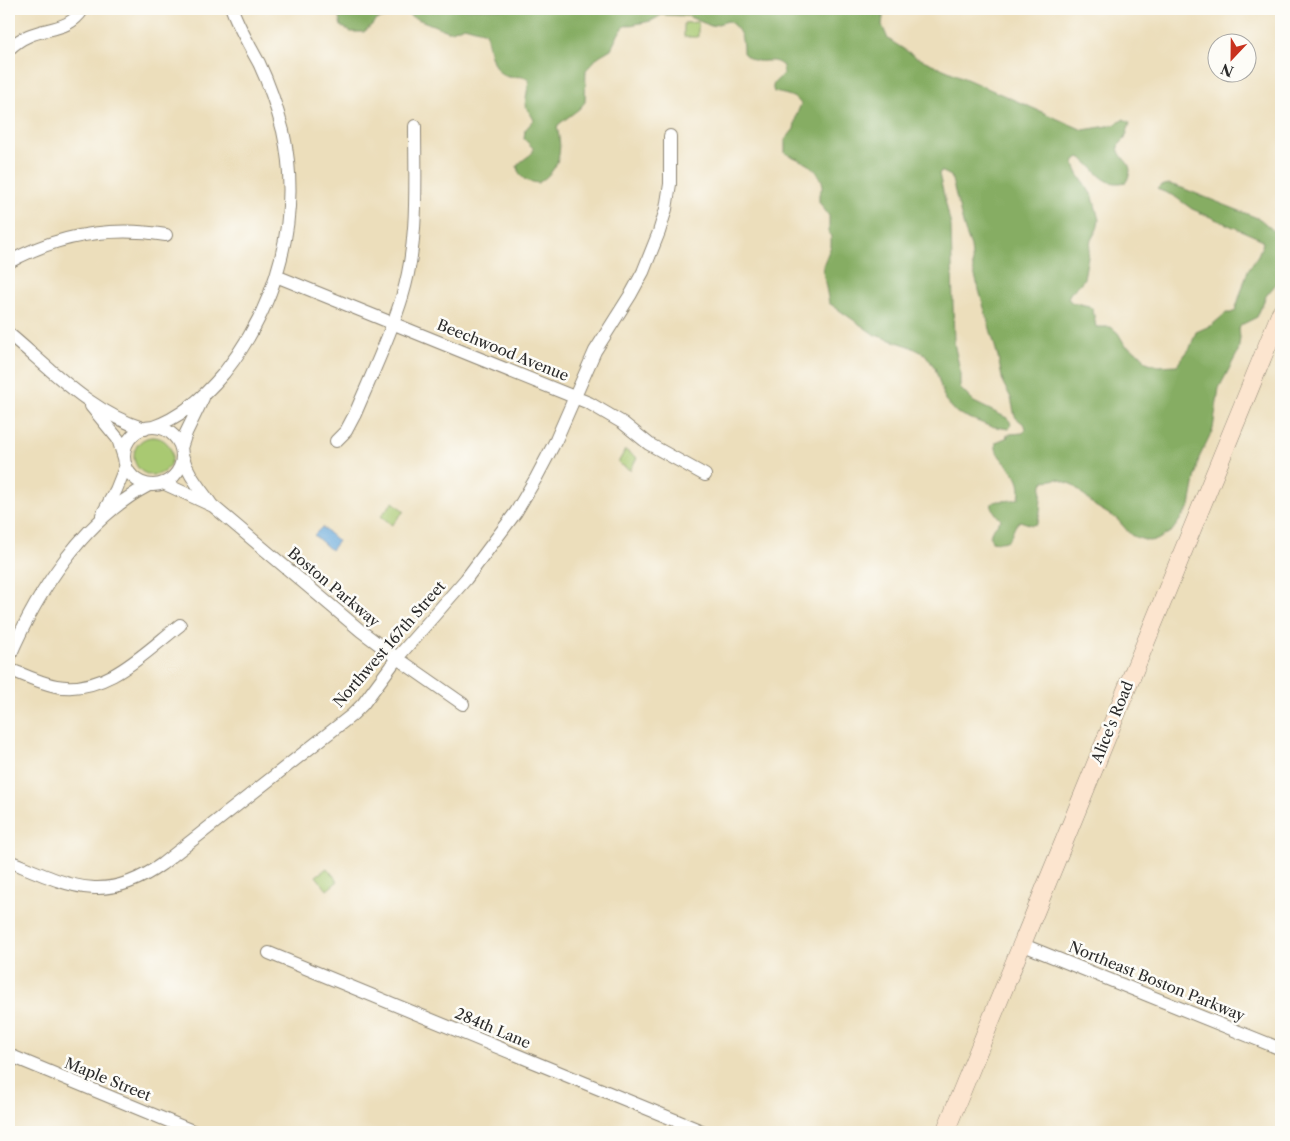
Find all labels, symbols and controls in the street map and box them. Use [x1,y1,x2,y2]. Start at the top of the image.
north arrow [1208,32,1258,82]
text: N [1218,59,1236,81]
street label: Beechwood Avenue [434,315,572,385]
street label: Boston Parkway [284,543,384,631]
street label: Northwest 167th Street [329,576,450,711]
street label: Alice's Road [1087,678,1137,767]
street label: Northeast Boston Parkway [1066,937,1248,1025]
street label: 284th Lane [452,1004,534,1052]
street label: Maple Street [62,1053,155,1105]

